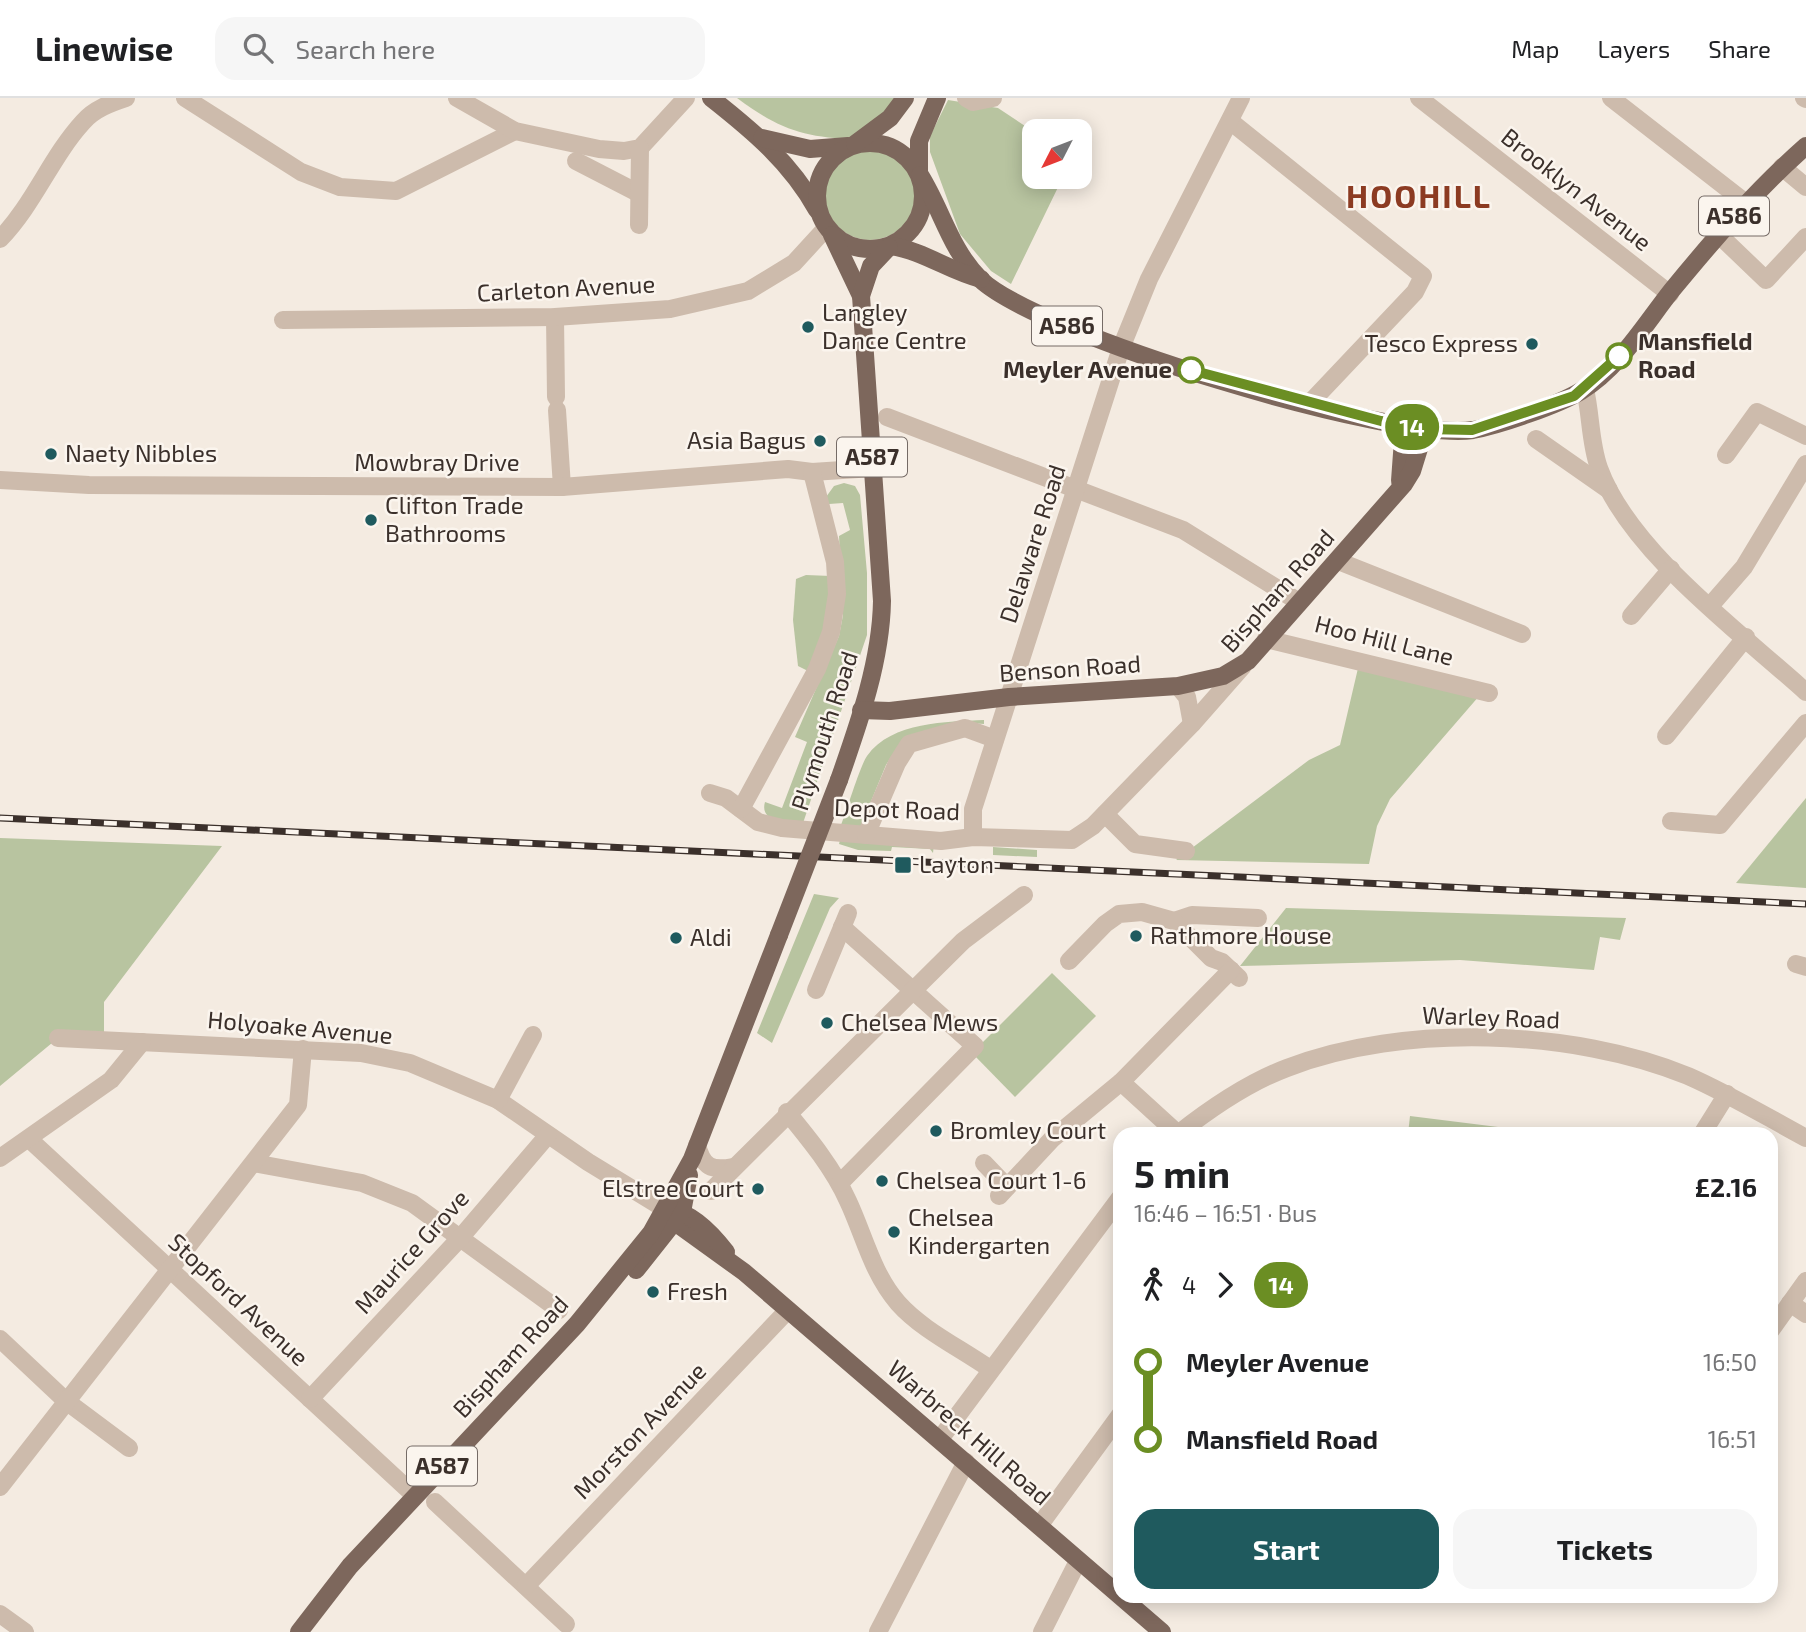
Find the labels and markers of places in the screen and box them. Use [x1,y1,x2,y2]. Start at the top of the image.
place label: Langley Dance Centre [822,297,967,354]
marker: Langley Dance Centre [800,319,816,335]
place label: Mansfield Road [1638,326,1753,383]
place label: Tesco Express [1365,328,1518,357]
marker: Tesco Express [1524,336,1540,352]
marker: Mansfield Road [1606,343,1632,369]
place label: Meyler Avenue [1003,354,1172,383]
marker: Meyler Avenue [1178,357,1204,383]
place label: Asia Bagus [687,425,806,454]
marker: Asia Bagus [812,433,828,449]
place label: Naety Nibbles [65,438,217,467]
marker: Naety Nibbles [43,446,59,462]
place label: Clifton Trade Bathrooms [385,490,524,547]
marker: Clifton Trade Bathrooms [363,512,379,528]
place label: Layton [919,849,994,878]
marker: Layton [893,855,913,875]
place label: Rathmore House [1150,920,1332,949]
place label: Aldi [690,922,732,951]
marker: Rathmore House [1128,928,1144,944]
marker: Aldi [668,930,684,946]
place label: Chelsea Mews [841,1007,998,1036]
marker: Chelsea Mews [819,1015,835,1031]
place label: Bromley Court [950,1115,1106,1144]
marker: Bromley Court [928,1123,944,1139]
place label: Chelsea Court 1-6 [896,1165,1086,1194]
place label: Elstree Court [602,1173,744,1202]
marker: Chelsea Court 1-6 [874,1173,890,1189]
marker: Elstree Court [750,1181,766,1197]
place label: Chelsea Kindergarten [908,1202,1050,1259]
marker: Chelsea Kindergarten [886,1224,902,1240]
place label: Fresh [667,1276,728,1305]
marker: Fresh [645,1284,661,1300]

